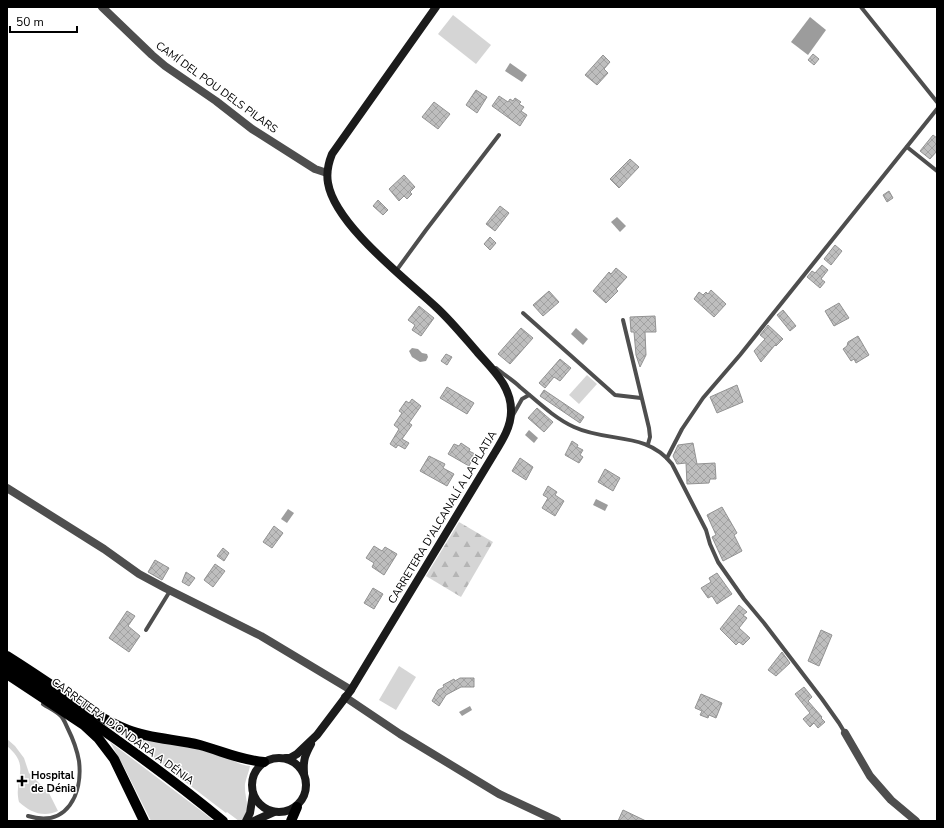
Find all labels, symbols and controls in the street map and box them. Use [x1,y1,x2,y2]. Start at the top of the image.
scale bar [10,8,77,34]
text: 50 m [16,14,44,30]
street label: CAMÍ DEL POU DELS PILARS [153,37,282,137]
street label: CARRETERA D'ALCANALÍ A LA PLATJA [384,427,500,607]
street label: CARRETERA D'ONDARA A DÉNIA [48,674,198,788]
place label: Hospital de Dénia [31,768,76,796]
marker: Hospital de Dénia [16,775,28,787]

